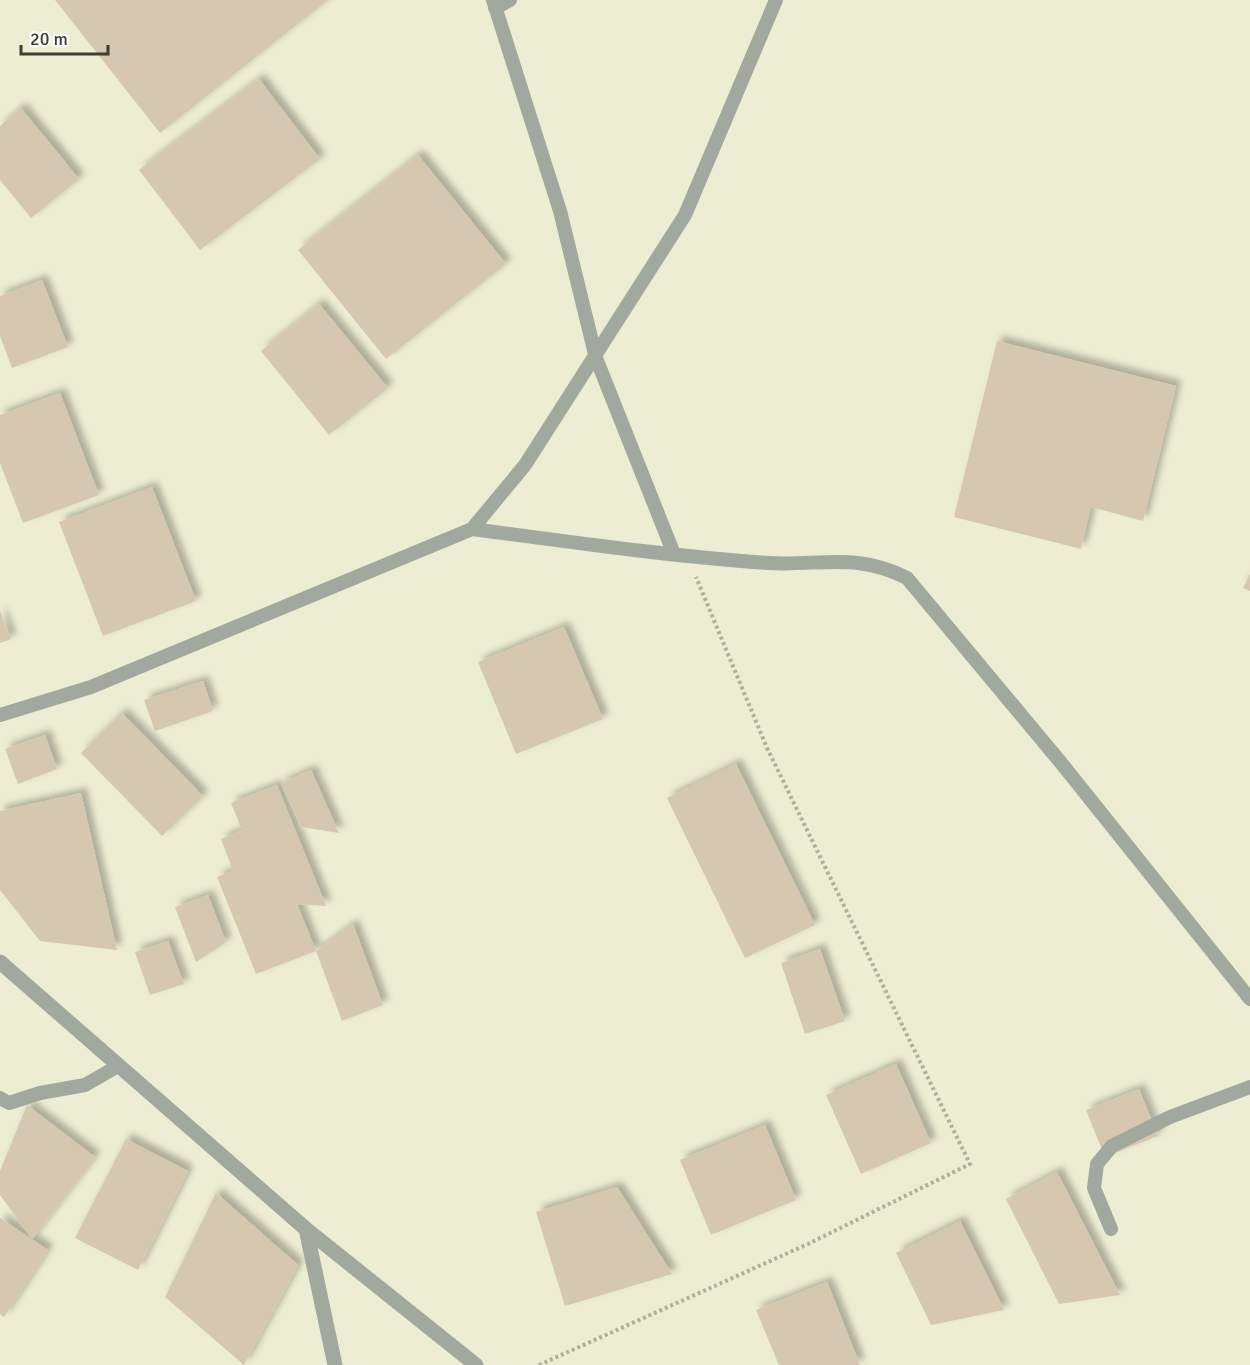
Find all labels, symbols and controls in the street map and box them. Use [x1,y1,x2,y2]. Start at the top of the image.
scale bar [21,18,108,56]
text: 20 m [30,28,68,50]

